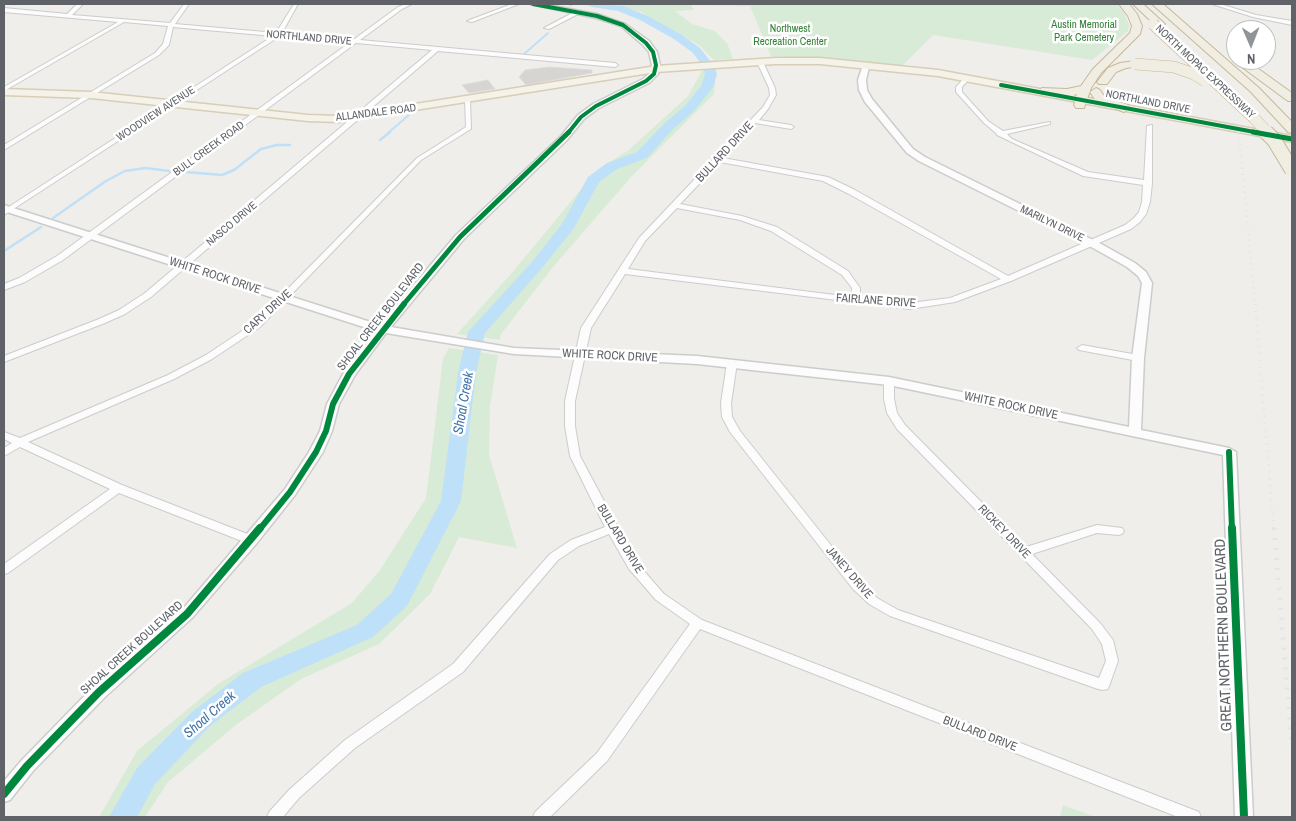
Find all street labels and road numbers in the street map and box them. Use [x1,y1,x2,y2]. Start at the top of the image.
street label: NORTH MOPAC EXPRESSWAY [1152,22,1258,122]
street label: NORTHLAND DRIVE [266,28,352,48]
street label: WOODVIEW AVENUE [114,84,198,144]
street label: NORTHLAND DRIVE [1105,87,1191,117]
street label: ALLANDALE ROAD [335,102,417,124]
street label: BULLARD DRIVE [693,118,757,186]
street label: BULL CREEK ROAD [171,119,247,179]
street label: NASCO DRIVE [204,199,260,249]
street label: MARILYN DRIVE [1018,203,1086,245]
street label: WHITE ROCK DRIVE [167,254,263,298]
street label: SHOAL CREEK BOULEVARD [334,260,428,374]
street label: CARY DRIVE [241,287,295,337]
street label: FAIRLANE DRIVE [835,291,917,311]
street label: WHITE ROCK DRIVE [562,346,658,366]
street label: WHITE ROCK DRIVE [963,389,1059,423]
street label: BULLARD DRIVE [594,502,646,576]
street label: RICKEY DRIVE [975,502,1033,562]
street label: GREAT NORTHERN BOULEVARD [1212,538,1236,732]
street label: JANEY DRIVE [822,544,876,602]
street label: SHOAL CREEK BOULEVARD [78,598,186,698]
street label: BULLARD DRIVE [941,713,1019,755]

